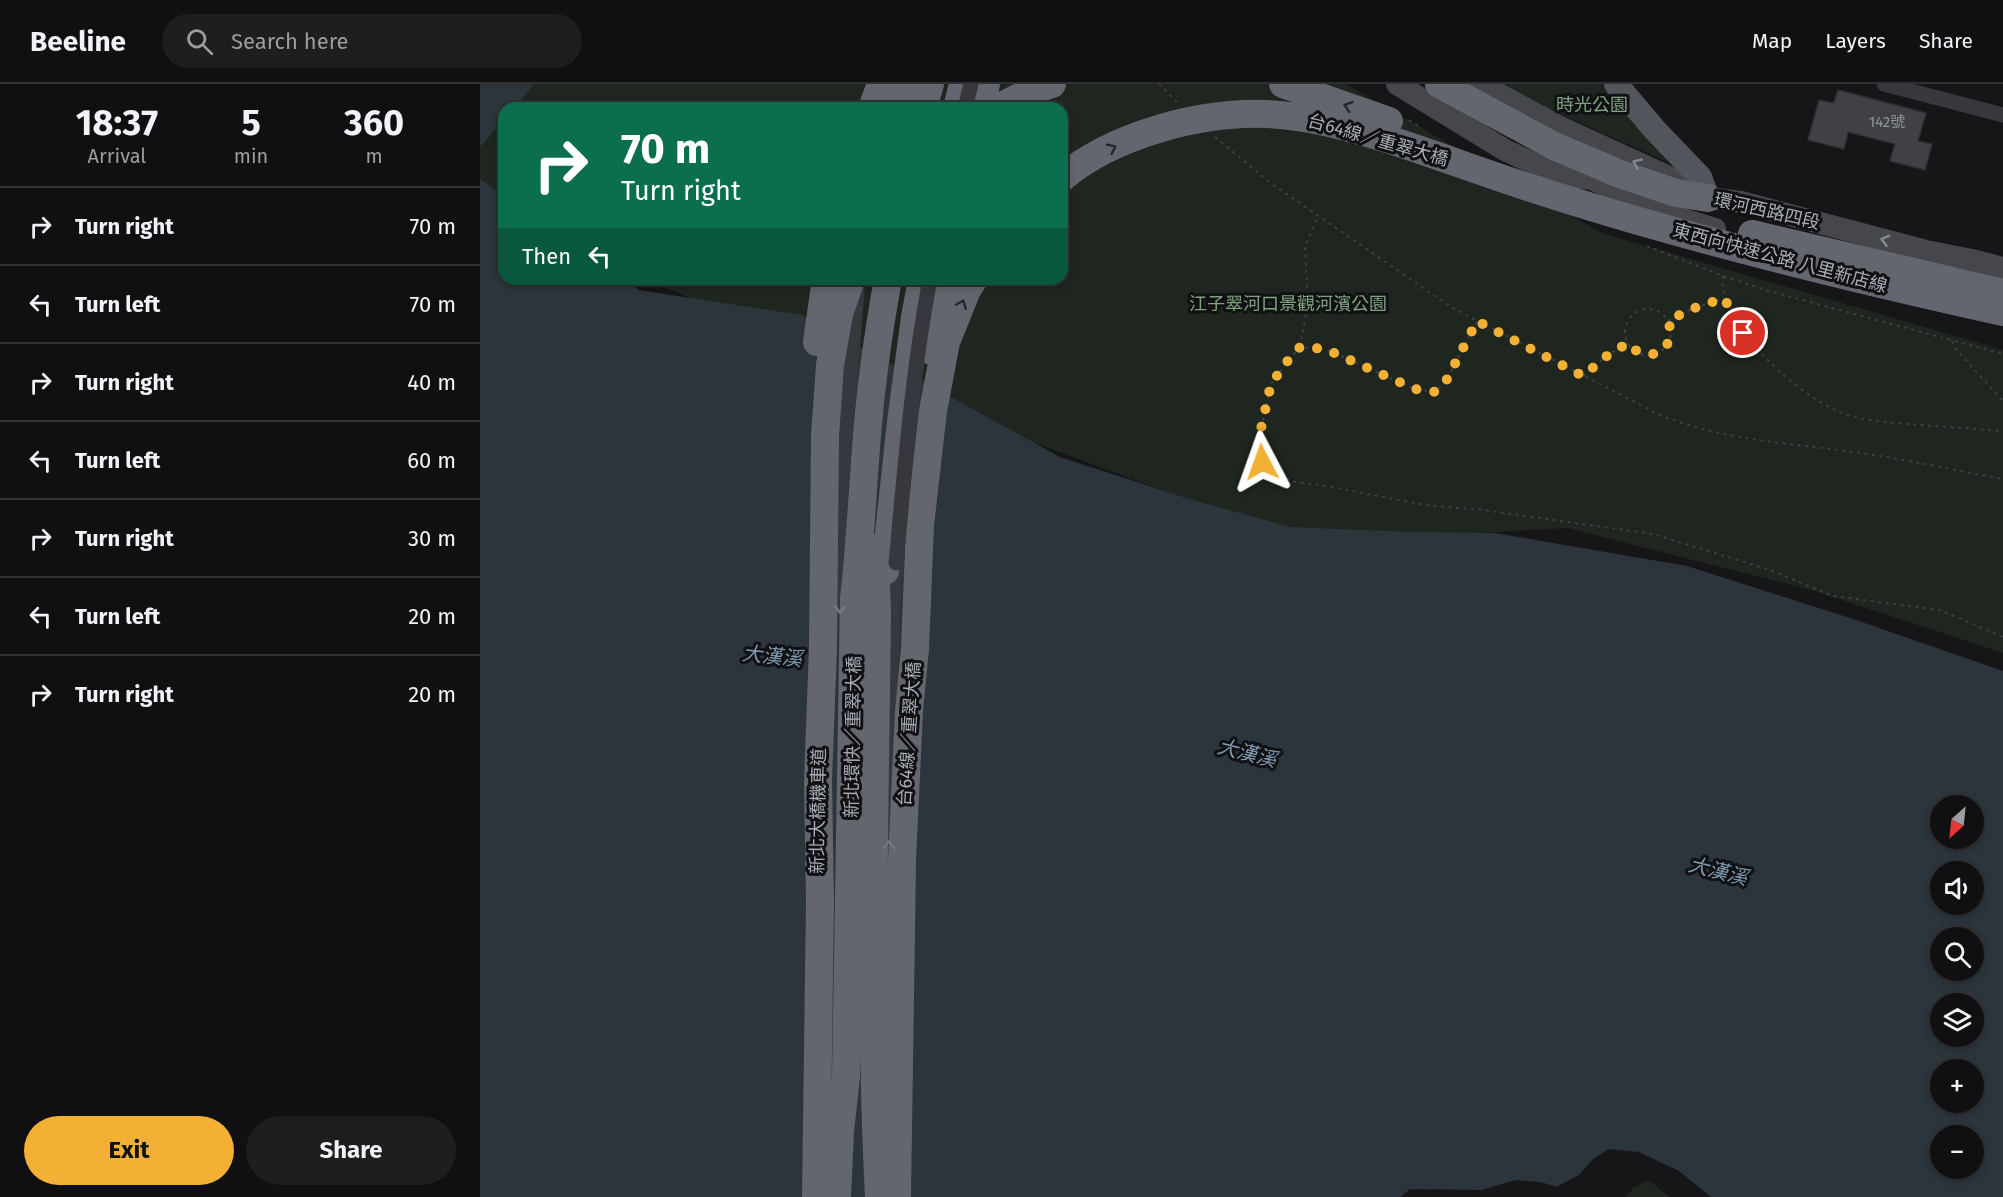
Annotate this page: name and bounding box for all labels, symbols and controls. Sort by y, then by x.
search box [162,14,582,68]
text: Beeline [30,25,126,58]
icon: search [183,25,216,58]
text: Search here [231,28,349,55]
text: Map [1752,28,1792,54]
text: Layers [1825,28,1886,54]
text: Share [1919,28,1973,54]
park label: 時光公園 [1556,94,1628,116]
text: 18:37 [76,101,158,145]
text: 5 [241,101,261,145]
text: 360 [344,101,404,145]
one-way arrow [1343,101,1354,114]
street label: 台64線／重翠大橋 [1305,109,1451,171]
house number: 142號 [1869,113,1905,131]
text: 70 m [621,124,710,174]
icon: right [522,126,600,204]
one-way arrow [1105,143,1116,155]
text: Arrival [88,144,146,168]
text: min [234,144,268,168]
text: m [366,144,383,168]
one-way arrow [1633,158,1644,170]
text: Turn right [621,175,741,207]
street label: 環河西路四段 [1712,188,1822,234]
icon: right [24,210,57,243]
text: Turn right [75,213,174,240]
text: 70 m [410,213,456,240]
street label: 東西向快速公路 八里新店線 [1671,219,1889,297]
one-way arrow [1880,235,1891,247]
icon: left [583,240,616,273]
text: Then [522,243,571,270]
icon: left [24,288,57,321]
text: Turn left [75,291,160,318]
text: 70 m [410,291,456,318]
park label: 江子翠河口景觀河濱公園 [1189,293,1387,315]
one-way arrow [955,299,967,310]
pin [1717,307,1768,358]
icon: arrive [1726,316,1759,349]
icon: right [24,366,57,399]
text: Turn right [75,369,174,396]
text: 40 m [407,369,456,396]
position arrow [1230,430,1294,494]
icon: left [24,444,57,477]
text: Turn left [75,447,160,474]
text: 60 m [407,447,456,474]
icon: right [24,522,57,555]
text: Turn right [75,525,174,552]
text: 30 m [408,525,456,552]
icon: left [24,600,57,633]
text: Turn left [75,603,160,630]
text: 20 m [408,603,456,630]
one-way arrow [833,605,846,614]
water label: 大漢溪 [741,641,806,671]
street label: 新北環快／重翠大橋 [841,656,865,818]
street label: 台64線／重翠大橋 [893,661,925,807]
icon: right [24,678,57,711]
text: Turn right [75,681,174,708]
text: 20 m [408,681,456,708]
water label: 大漢溪 [1215,734,1282,773]
street label: 新北大橋機車道 [806,748,830,874]
north arrow [1930,795,1984,849]
map controls [1930,795,1984,1179]
one-way arrow [883,840,895,849]
water label: 大漢溪 [1686,852,1753,891]
button: sound [1930,861,1984,915]
button: search [1930,927,1984,981]
button: layers [1930,993,1984,1047]
button: + [1930,1059,1984,1113]
button: Exit [24,1116,234,1185]
button: Share [246,1116,456,1185]
button: − [1930,1125,1984,1179]

